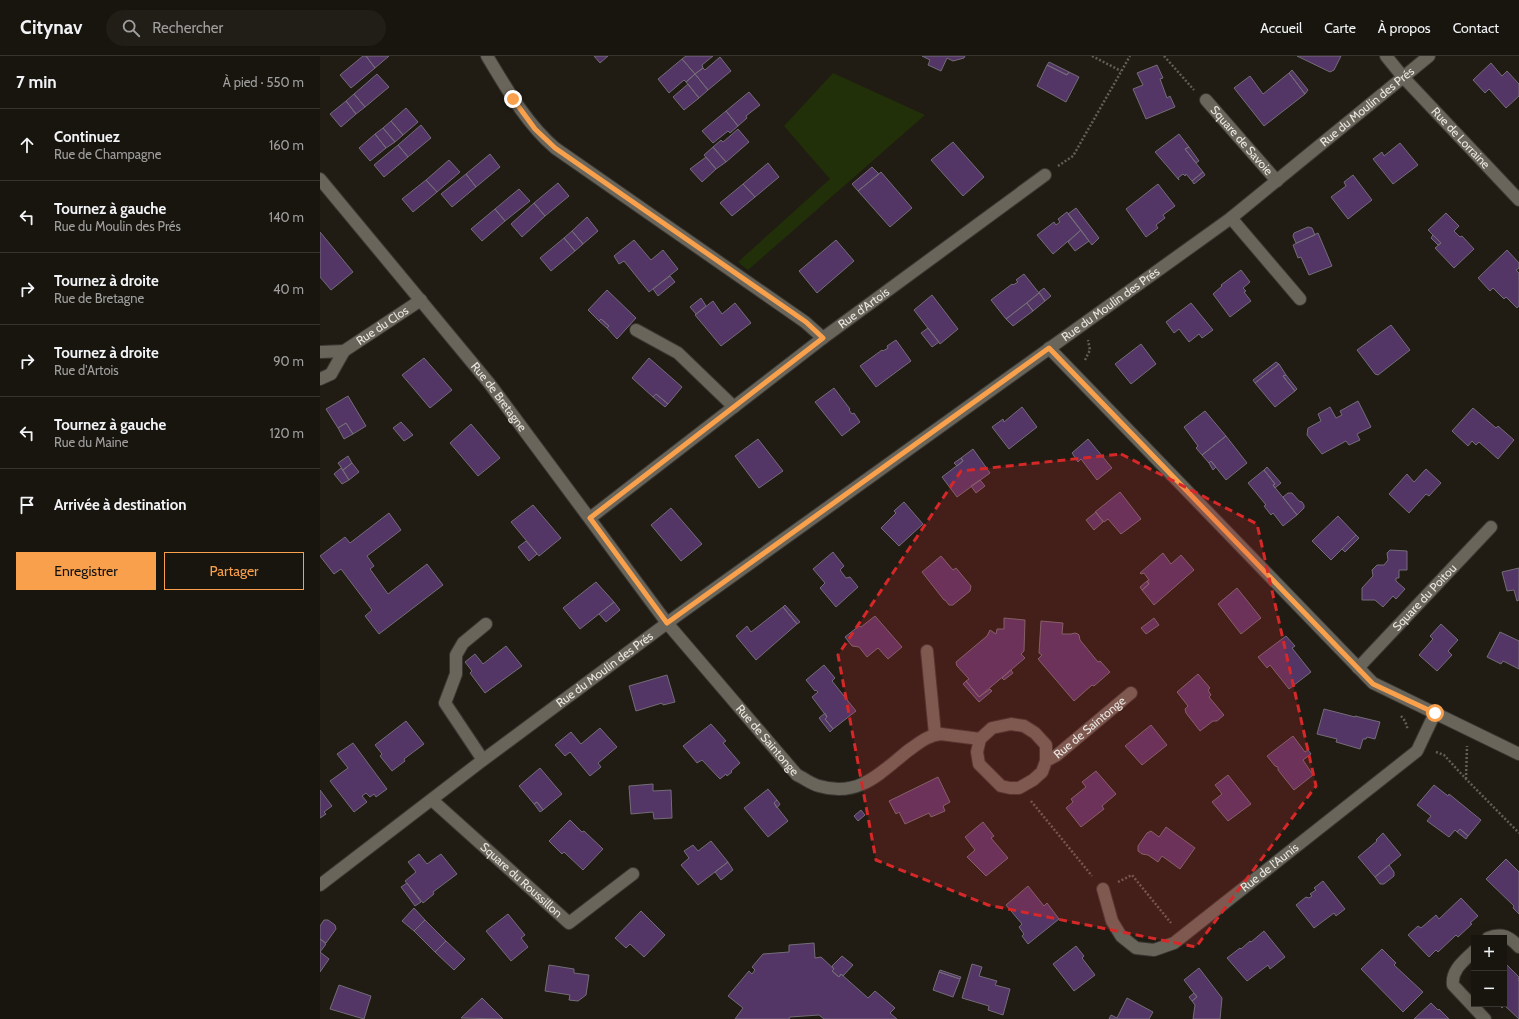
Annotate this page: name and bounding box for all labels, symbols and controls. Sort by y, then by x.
search box [106,10,386,46]
text: Citynav [20,16,82,39]
icon: search [120,17,142,39]
text: Rechercher [152,19,223,37]
text: Accueil [1260,19,1302,37]
text: Carte [1324,19,1356,37]
text: À propos [1378,19,1431,37]
text: Contact [1453,19,1499,37]
street label: Rue du Moulin des Prés [1317,63,1417,149]
text: 7 min [16,72,57,92]
text: À pied · 550 m [223,74,304,90]
route end [504,90,522,108]
street label: Square de Savoie [1208,102,1276,178]
street label: Rue de Lorraine [1428,104,1494,172]
text: Continuez [54,128,120,146]
icon: ahead [16,134,38,156]
text: 160 m [269,137,304,153]
text: Rue de Champagne [54,146,161,162]
text: Tournez à gauche [54,200,166,218]
icon: left [16,206,38,228]
text: 140 m [269,209,304,225]
text: Rue du Moulin des Prés [54,218,181,234]
street label: Rue du Moulin des Prés [1058,264,1162,344]
text: Tournez à droite [54,272,159,290]
icon: right [16,278,38,300]
text: 40 m [273,281,304,297]
street label: Rue d'Artois [835,284,892,331]
text: Rue de Bretagne [54,290,144,306]
street label: Rue du Clos [353,302,411,348]
text: Tournez à droite [54,344,159,362]
icon: right [16,350,38,372]
text: 90 m [273,353,304,369]
street label: Rue de Bretagne [468,359,530,434]
text: Rue d'Artois [54,362,119,378]
text: Tournez à gauche [54,416,166,434]
icon: left [16,422,38,444]
text: 120 m [270,425,304,441]
text: Rue du Maine [54,434,128,450]
icon: arrive [16,494,38,516]
text: Arrivée à destination [54,496,186,514]
button: Enregistrer [16,552,156,590]
button: Partager [164,552,304,590]
street label: Square du Poitou [1389,560,1459,634]
street label: Rue du Moulin des Prés [553,628,656,710]
street label: Rue de Saintonge [1050,693,1128,762]
street label: Rue de Saintonge [733,701,802,779]
route start [1426,704,1444,722]
street label: Square du Roussillon [477,839,566,921]
street label: Rue de l'Aunis [1237,840,1301,895]
map controls [1471,935,1507,1007]
button: + [1471,935,1507,971]
button: − [1471,971,1507,1007]

